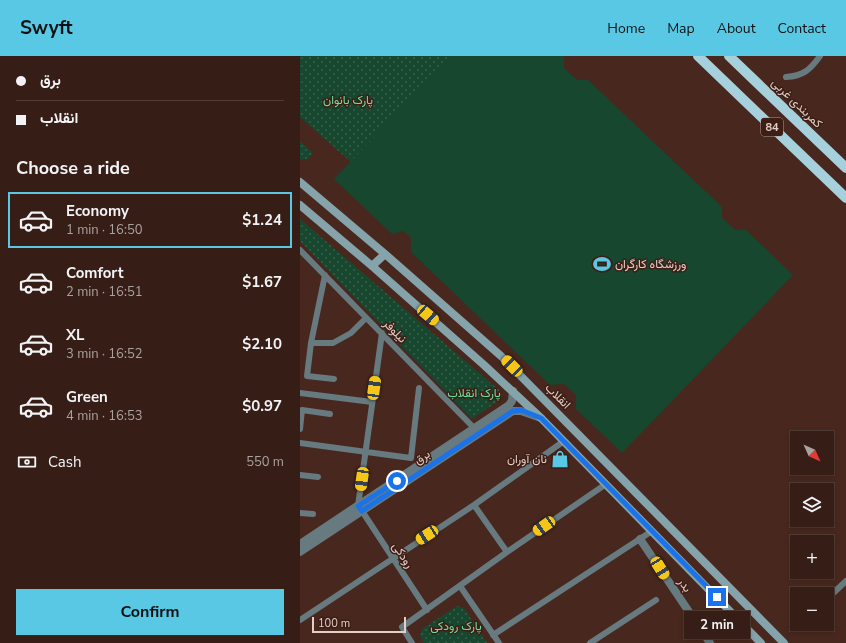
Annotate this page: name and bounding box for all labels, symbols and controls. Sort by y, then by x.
text: Swyft [20,15,73,41]
text: Home [607,19,645,38]
text: Map [667,19,695,38]
text: About [717,19,756,38]
text: Contact [778,19,826,38]
text: برق [40,70,61,90]
street label: کمربندی غربی [768,75,826,131]
park label: پارک بانوان [323,92,373,108]
text: انقلاب [40,108,78,128]
road number: 84 [761,118,783,136]
text: Choose a ride [16,156,130,180]
text: Economy [66,201,129,221]
icon: car [18,202,54,238]
text: $1.24 [242,210,282,230]
text: 1 min · 16:50 [66,221,142,239]
sports icon: ورزشگاه کارگران [592,254,612,274]
place label: ورزشگاه کارگران [615,256,686,272]
text: Comfort [66,263,123,283]
icon: car [18,264,54,300]
text: $1.67 [242,272,282,292]
text: 2 min · 16:51 [66,283,142,301]
car [415,303,441,327]
street label: نیلوفر [379,315,410,346]
text: XL [66,325,85,345]
icon: car [18,326,54,362]
text: $2.10 [242,334,282,354]
text: 3 min · 16:52 [66,345,142,363]
car [499,353,525,379]
car [366,375,382,401]
street label: انقلاب [542,380,574,412]
park label: پارک انقلاب [447,385,501,401]
text: Green [66,387,108,407]
icon: car [18,388,54,424]
text: $0.97 [242,396,282,416]
text: 4 min · 16:53 [66,407,142,425]
north arrow [790,431,834,475]
map controls [790,431,834,631]
street label: برق [411,446,433,468]
shop icon: نان آوران [550,449,570,469]
icon: cash [16,451,38,473]
place label: نان آوران [507,451,547,467]
text: Cash [48,452,82,472]
text: 550 m [246,453,284,471]
car [354,466,370,492]
route start [388,472,406,490]
button: layers [790,483,834,527]
car [531,514,557,538]
car [414,523,440,547]
button: + [790,535,834,579]
street label: رودکی [389,539,417,571]
car [649,555,671,581]
street label: بدر [674,574,696,595]
button: − [790,587,834,631]
route end [708,588,726,606]
button: Confirm [16,589,284,635]
callout: 2 min [684,611,750,639]
scale bar [312,615,406,634]
text: 100 m [318,616,350,631]
text: 2 min [700,616,734,634]
park label: پارک رودکی [430,618,482,634]

